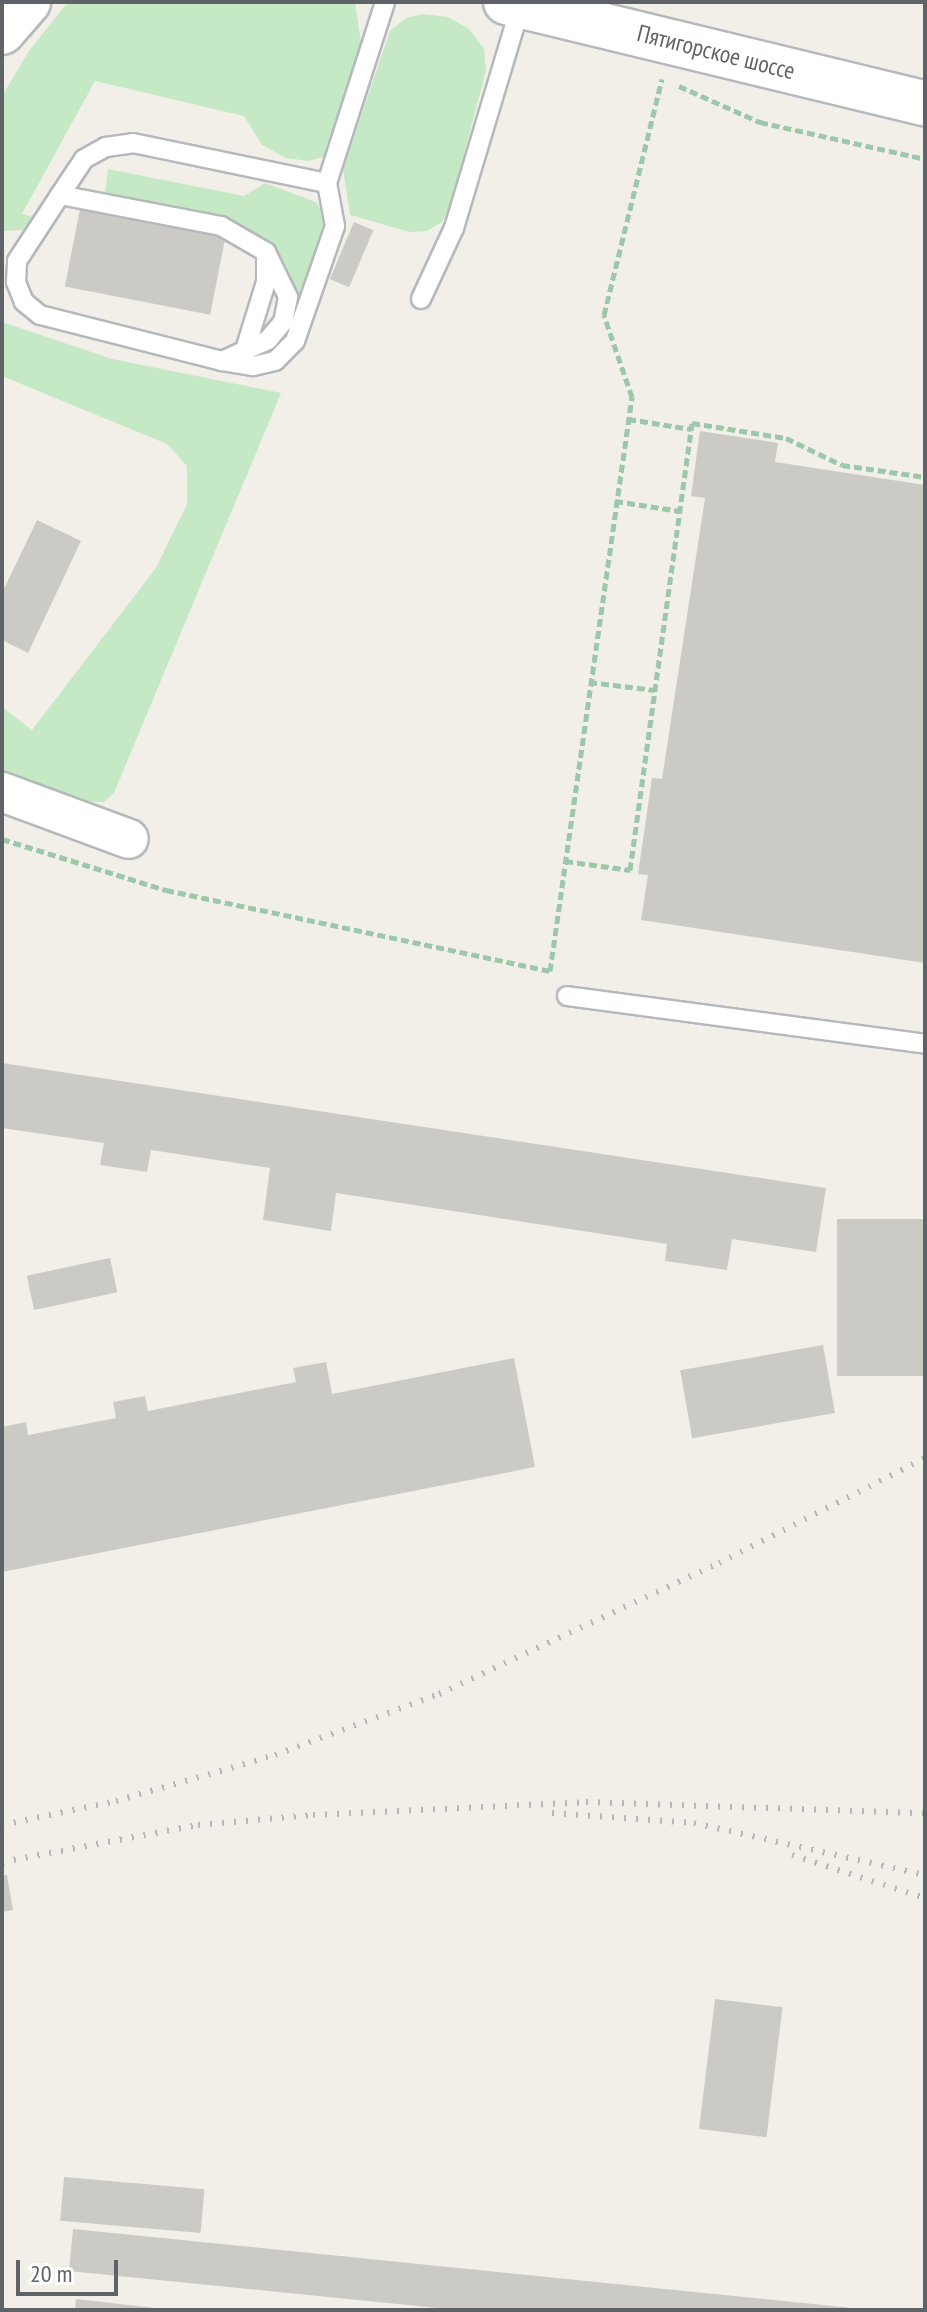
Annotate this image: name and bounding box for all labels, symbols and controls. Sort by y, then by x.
street label: Пятигорское шоссе [634,18,798,86]
scale bar [20,2244,122,2294]
text: 20 m [30,2258,72,2289]

